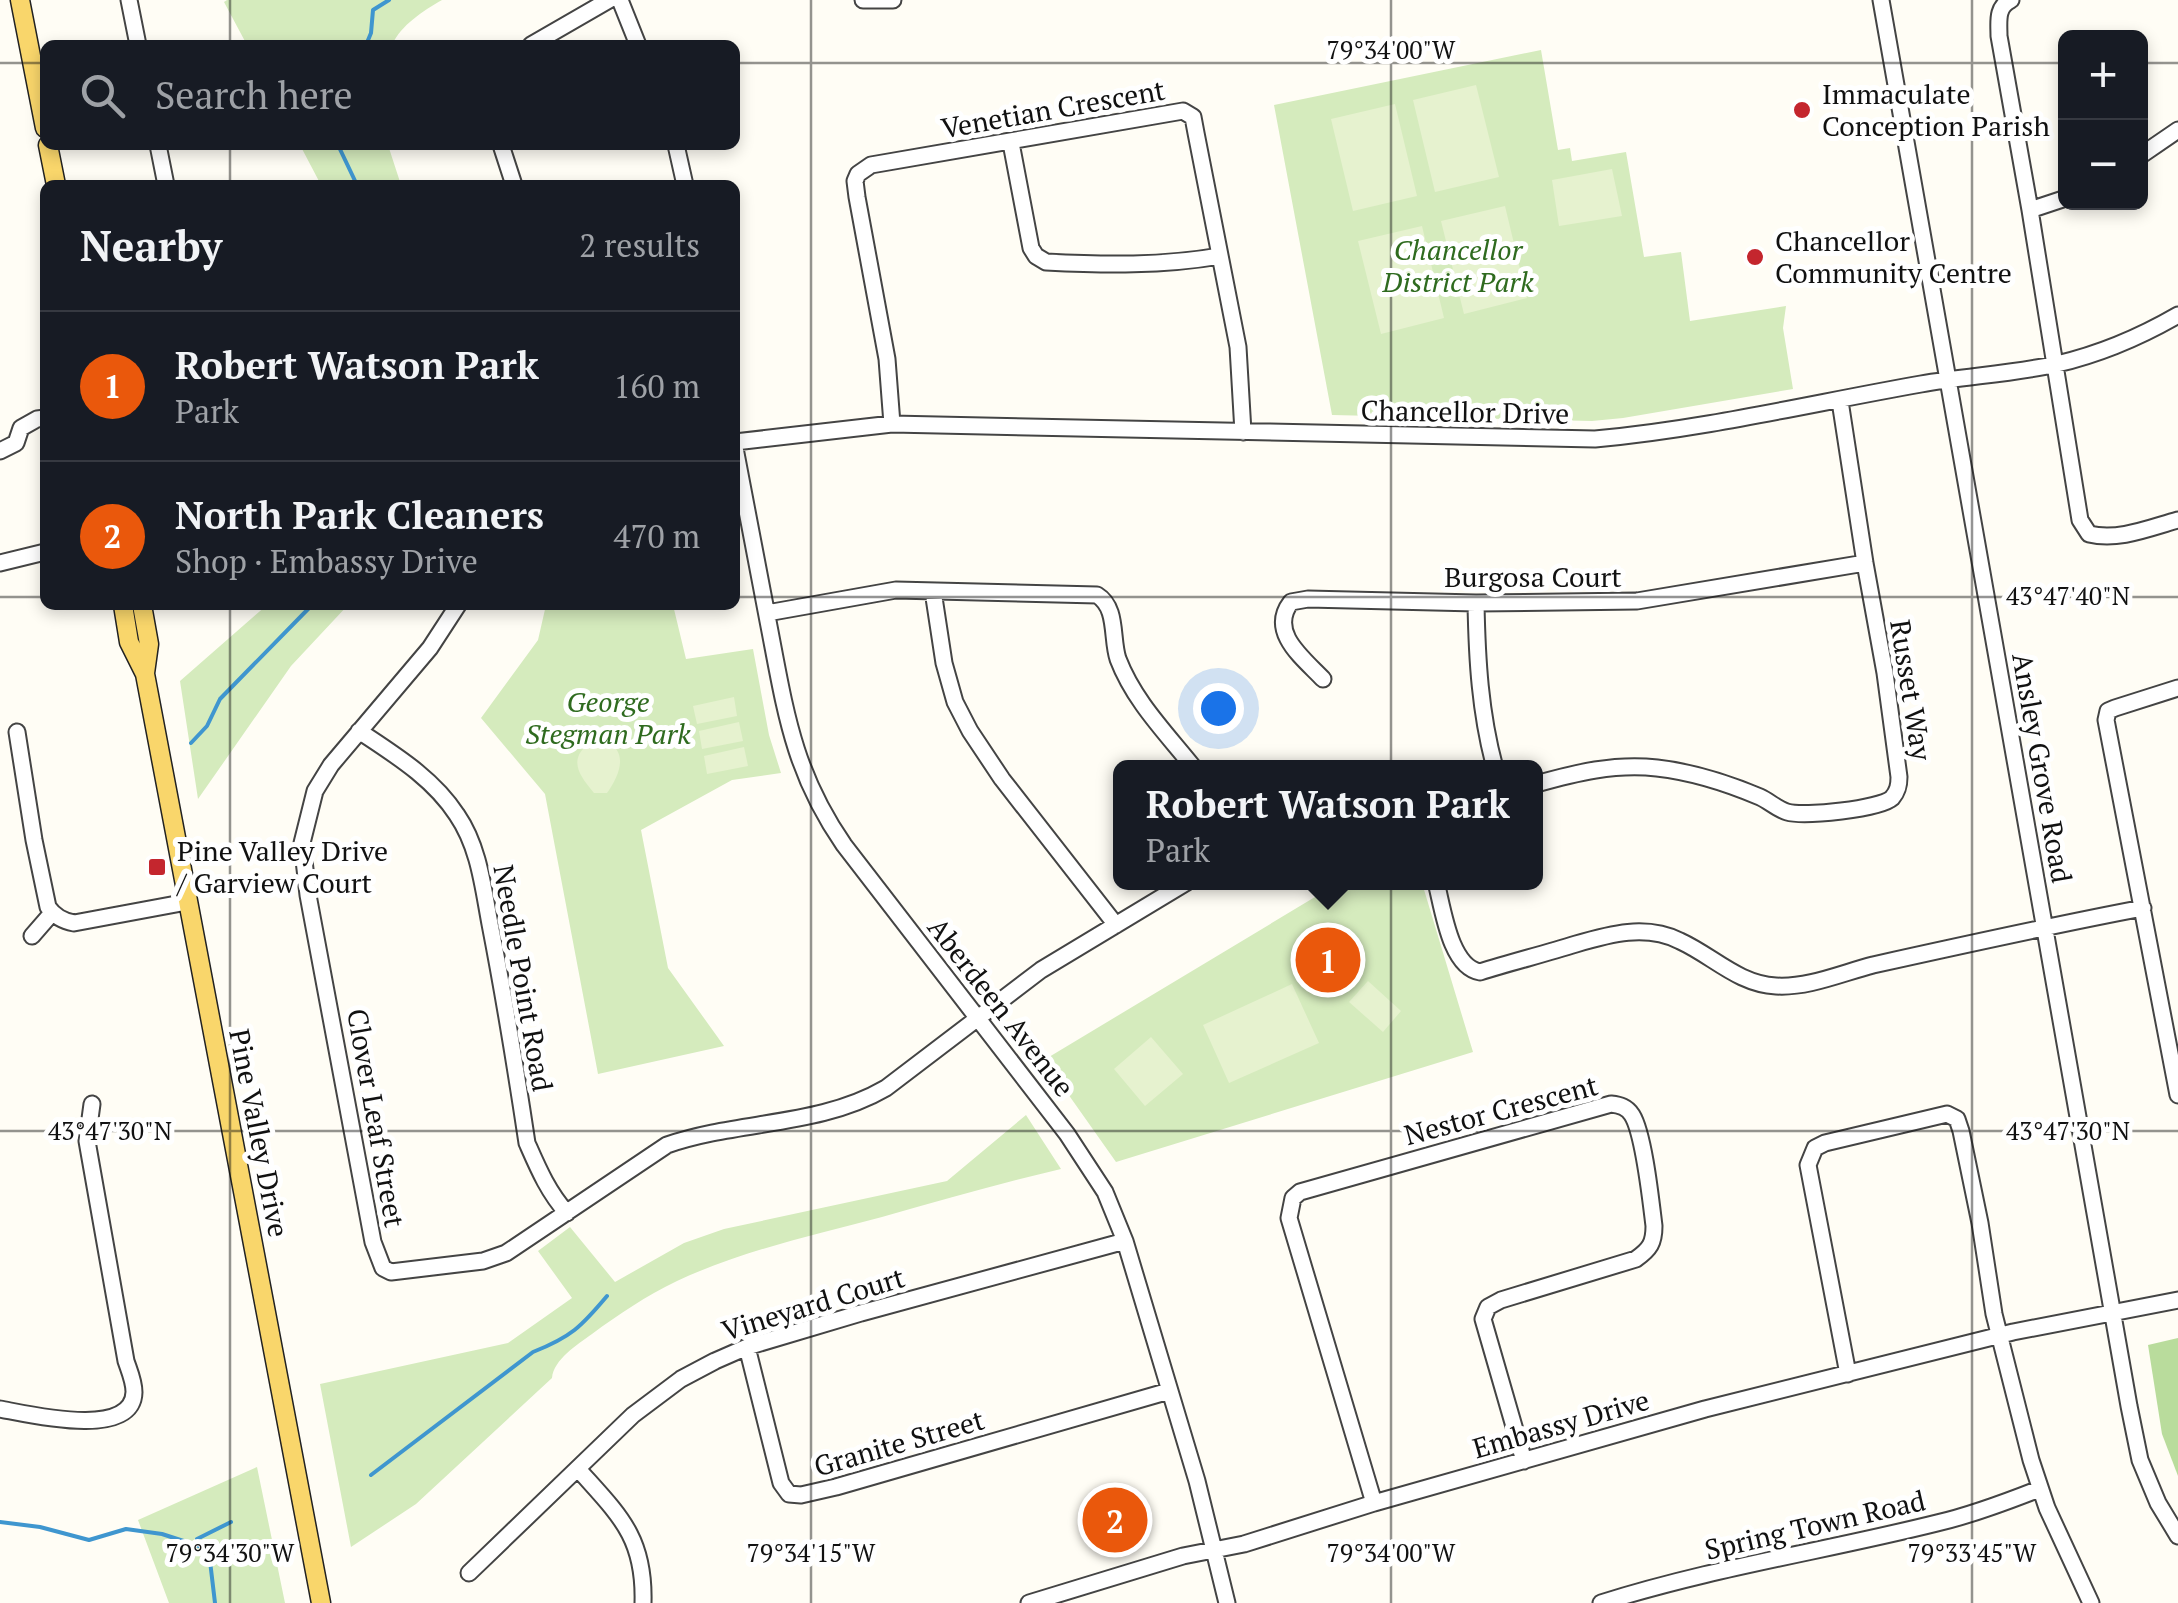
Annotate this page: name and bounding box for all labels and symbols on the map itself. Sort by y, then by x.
text: 79°34'00"W [1327,33,1456,66]
street label: Venetian Crescent [938,71,1168,146]
place label: Immaculate Conception Parish [1822,75,2050,144]
marker: Immaculate Conception Parish [1791,99,1813,121]
place label: Chancellor Community Centre [1775,222,2012,291]
park label: Chancellor District Park [1381,231,1534,300]
marker: Chancellor Community Centre [1744,246,1766,268]
street label: Chancellor Drive [1360,391,1570,432]
street label: Burgosa Court [1444,558,1622,595]
text: 43°47'40"N [2006,579,2130,612]
street label: Russet Way [1882,617,1941,764]
street label: Ansley Grove Road [2004,650,2081,886]
park label: George Stegman Park [525,683,691,752]
your location [1193,683,1244,734]
place label: Pine Valley Drive / Garview Court [175,832,388,901]
marker: Pine Valley Drive / Garview Court [146,856,168,878]
street label: Needle Point Road [485,862,562,1094]
street label: Aberdeen Avenue [920,910,1083,1104]
pin: 1 [1296,922,1360,998]
street label: Clover Leaf Street [339,1006,414,1231]
street label: Pine Valley Drive [221,1026,298,1240]
street label: Nestor Crescent [1400,1066,1602,1153]
text: 43°47'30"N [48,1114,172,1147]
text: 43°47'30"N [2006,1114,2130,1147]
street label: Vineyard Court [717,1258,909,1349]
street label: Embassy Drive [1468,1381,1653,1466]
street label: Granite Street [810,1400,989,1484]
street label: Spring Town Road [1701,1481,1929,1568]
pin: 2 [1082,1482,1148,1558]
text: 79°34'30"W [166,1536,295,1569]
text: 79°34'15"W [747,1536,876,1569]
text: 79°34'00"W [1327,1536,1456,1569]
text: 79°33'45"W [1908,1536,2037,1569]

